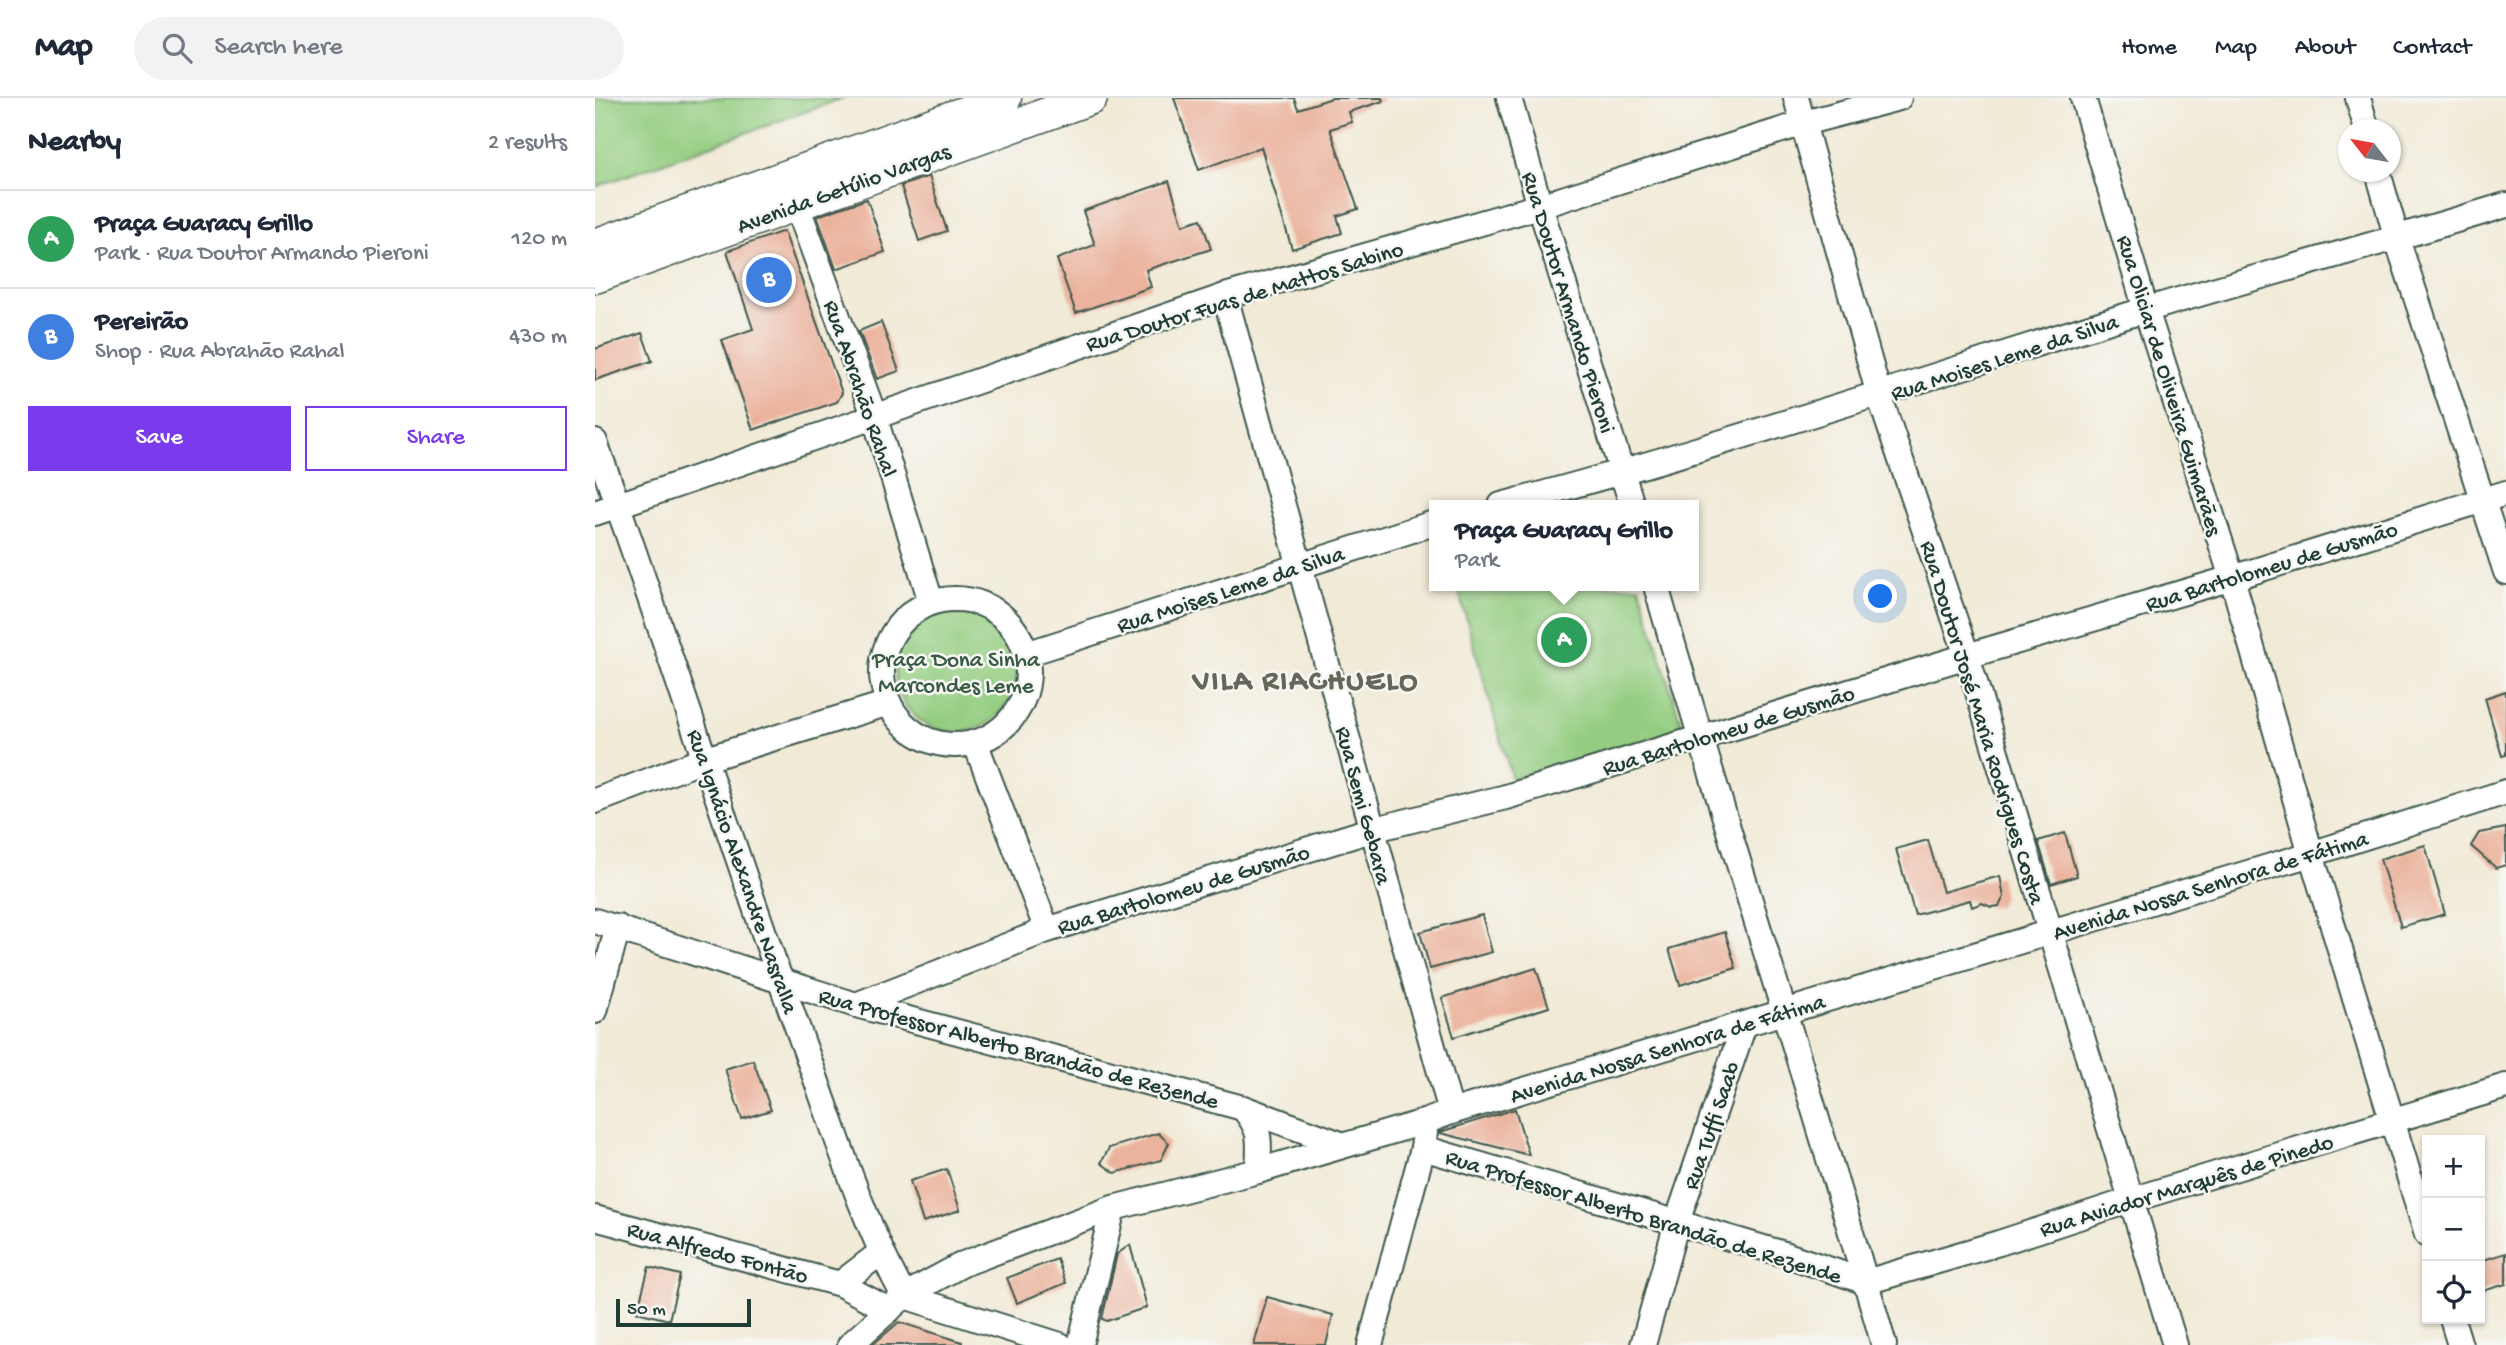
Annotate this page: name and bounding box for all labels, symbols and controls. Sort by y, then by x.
search box [134,17,624,80]
text: Map [35,29,92,67]
icon: search [158,29,196,67]
text: Search here [214,33,343,64]
text: Home [2121,34,2177,63]
text: Map [2215,34,2257,63]
text: About [2295,34,2355,63]
text: Contact [2393,34,2471,63]
north arrow [2338,119,2401,182]
text: Nearby [28,126,121,161]
text: 2 results [488,130,567,157]
street label: Avenida Getúlio Vargas [734,139,955,241]
street label: Rua Doutor Armando Pieroni [1514,169,1619,437]
text: Praça Guaracy Grillo [95,210,313,241]
text: A [44,226,58,253]
text: 120 m [512,226,567,253]
street label: Rua Oliciar de Oliveira Guimarães [2109,233,2226,540]
street label: Rua Doutor Fuas de Mattos Sabino [1083,237,1407,360]
text: Park · Rua Doutor Armando Pieroni [95,241,429,268]
pin: B [746,254,792,306]
street label: Rua Abrahão Rahal [816,297,902,481]
text: Pereirão [95,308,188,339]
street label: Rua Moises Leme da Silva [1888,309,2123,409]
text: B [45,324,57,351]
text: 430 m [509,324,567,351]
text: Shop · Rua Abrahão Rahal [95,339,345,366]
button: Save [28,406,291,471]
button: Share [305,406,567,471]
popup [1429,500,1699,591]
text: Praça Guaracy Grillo [1455,517,1673,548]
street label: Rua Bartolomeu de Gusmão [2143,517,2401,620]
street label: Rua Doutor José Maria Rodrigues Costa [1912,538,2049,909]
street label: Rua Moises Leme da Silva [1114,541,1349,641]
text: Park [1455,548,1499,575]
your location [1863,579,1897,613]
pin: A [1541,614,1587,666]
park label: Praça Dona Sinha Marcondes Leme [871,648,1041,701]
district label: VILA RIACHUELO [1191,666,1419,701]
street label: Rua Bartolomeu de Gusmão [1600,681,1858,784]
street label: Rua Semi Gebara [1328,724,1396,889]
street label: Rua Ignácio Alexandre Nasralla [679,726,803,1019]
street label: Avenida Nossa Senhora de Fátima [2050,826,2373,948]
street label: Rua Bartolomeu de Gusmão [1055,840,1313,943]
street label: Rua Professor Alberto Brandão de Rezende [815,984,1222,1117]
street label: Avenida Nossa Senhora de Fátima [1507,989,1830,1111]
street label: Rua Tuffi Saab [1679,1059,1748,1194]
street label: Rua Aviador Marquês de Pinedo [2037,1130,2337,1245]
map controls [2422,1135,2485,1324]
button: + [2422,1135,2485,1198]
street label: Rua Professor Alberto Brandão de Rezende [1442,1145,1845,1292]
button: − [2422,1198,2485,1261]
street label: Rua Alfredo Fontão [624,1217,811,1292]
button: locate [2422,1261,2485,1324]
scale bar [616,1296,751,1328]
text: 50 m [627,1299,666,1322]

